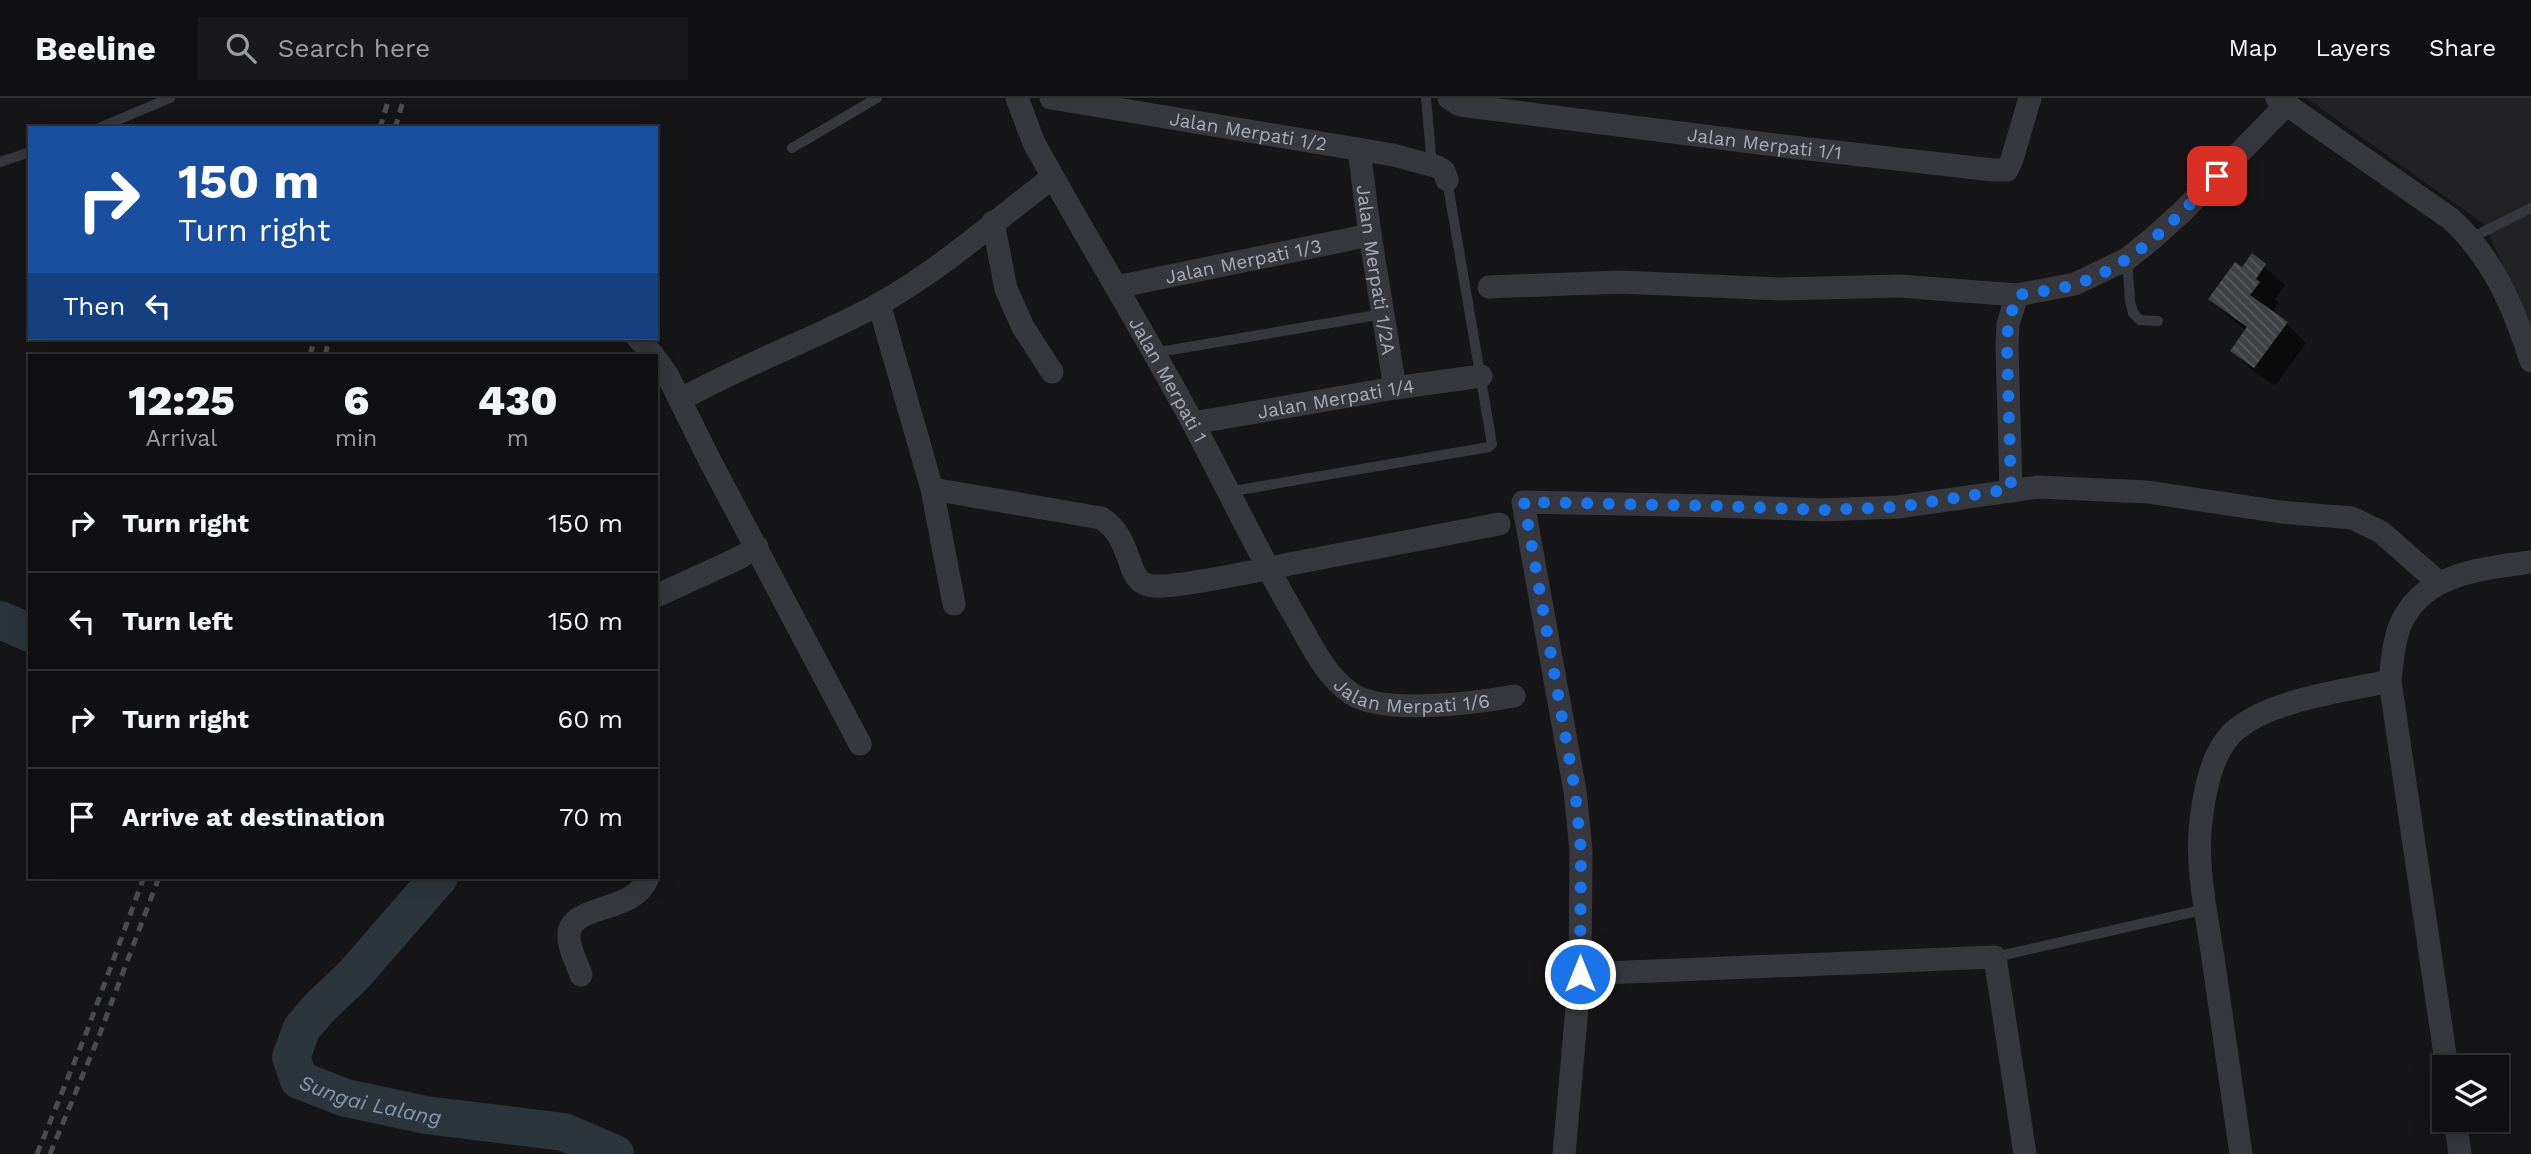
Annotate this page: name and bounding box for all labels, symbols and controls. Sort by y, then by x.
search box [198,17,688,80]
text: Beeline [35,29,156,68]
icon: search [222,29,260,67]
text: Search here [278,33,430,63]
text: Map [2229,34,2277,62]
text: Layers [2315,34,2391,62]
text: Share [2429,34,2496,62]
street label: Jalan Merpati 1/2 [1168,106,1329,155]
street label: Jalan Merpati 1/1 [1686,122,1843,164]
pin [2187,146,2247,206]
text: 150 m [178,152,319,210]
icon: right [63,154,154,245]
icon: arrive [2198,157,2236,195]
street label: Jalan Merpati 1/2A [1352,183,1401,357]
text: Turn right [178,211,330,249]
street label: Jalan Merpati 1/3 [1163,234,1324,288]
icon: left [139,287,177,325]
text: Then [63,291,125,321]
street label: Jalan Merpati 1 [1124,313,1212,446]
street label: Jalan Merpati 1/4 [1256,374,1416,423]
text: 12:25 [128,376,235,425]
text: 6 [343,376,369,425]
text: 430 [478,376,558,425]
text: Arrival [146,425,217,452]
text: min [335,425,377,452]
text: m [507,425,529,452]
icon: right [63,504,101,542]
text: Turn right [122,508,249,538]
text: 150 m [548,508,623,538]
icon: left [63,602,101,640]
text: Turn left [122,606,233,636]
text: 150 m [548,606,623,636]
street label: Jalan Merpati 1/6 [1329,673,1491,717]
icon: right [63,700,101,738]
text: Turn right [122,704,249,734]
text: 60 m [557,704,623,734]
icon: arrive [63,798,101,836]
text: Arrive at destination [122,802,385,832]
text: 70 m [559,802,623,832]
position arrow [1543,937,1617,1011]
map controls [2432,1055,2509,1132]
button: layers [2432,1055,2509,1132]
water label: Sungai Lalang [296,1069,443,1129]

